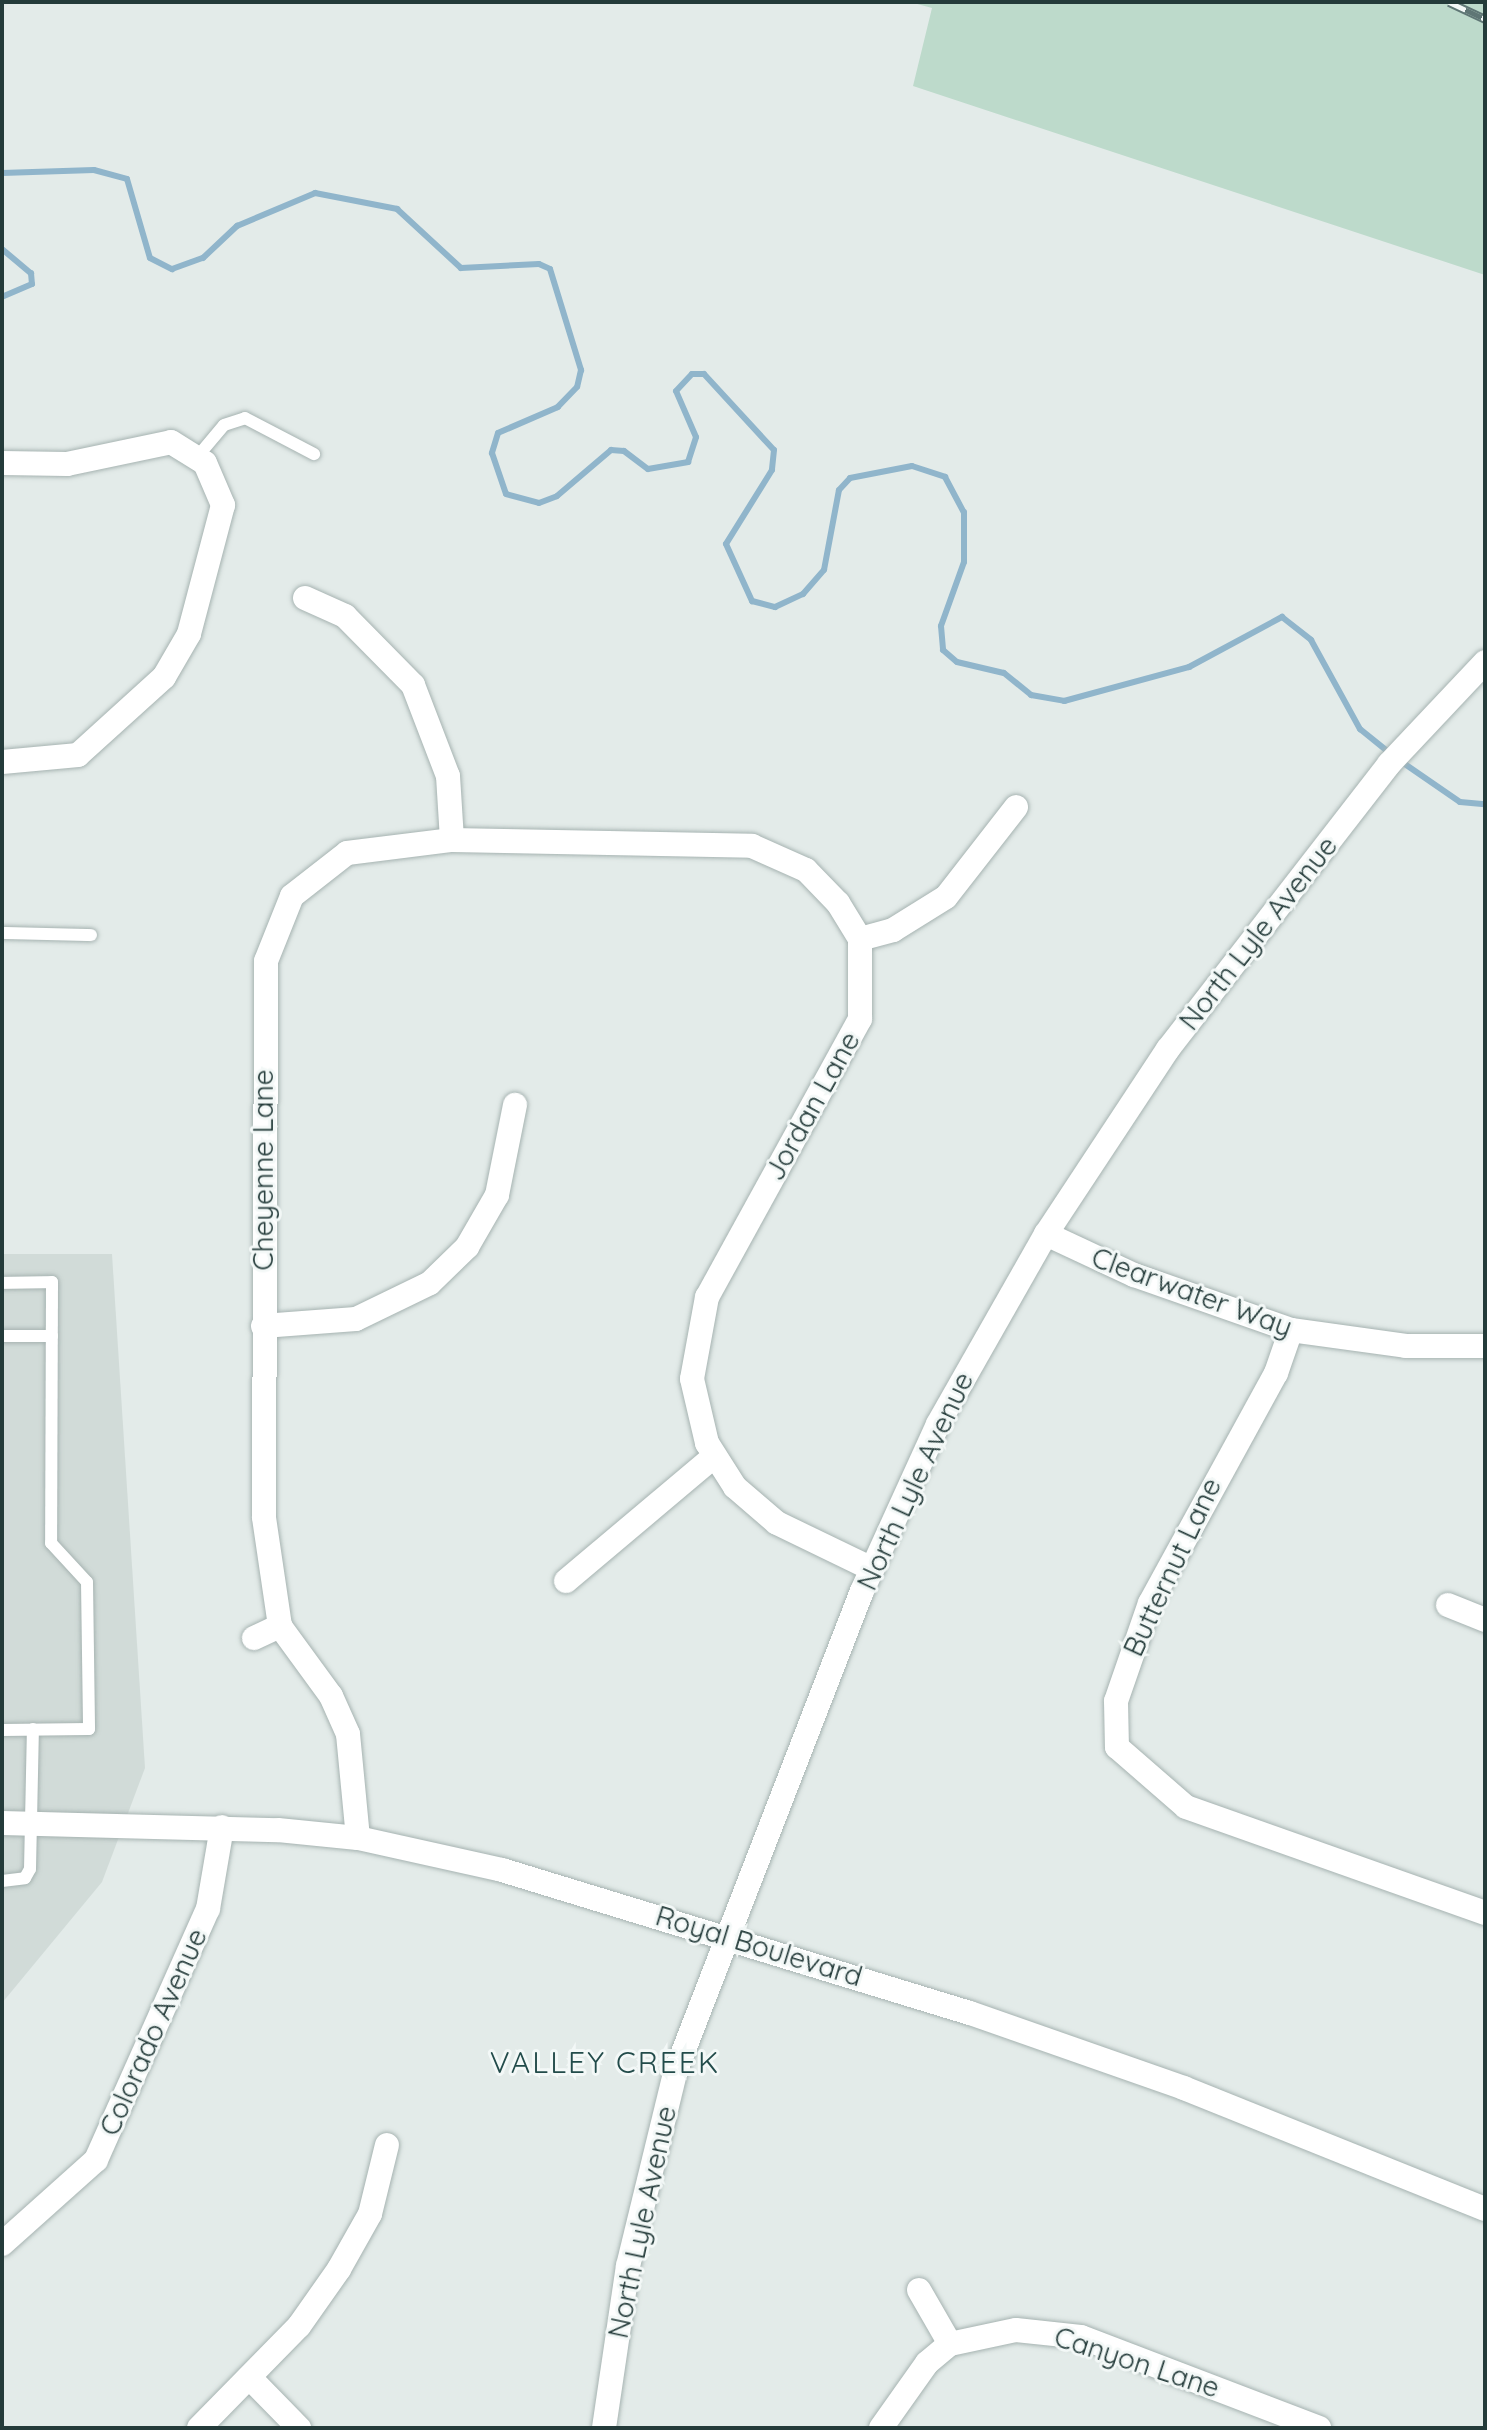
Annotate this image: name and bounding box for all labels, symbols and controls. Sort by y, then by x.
street label: North Lyle Avenue [1172,829,1344,1037]
street label: Jordan Lane [757,1026,867,1186]
street label: Cheyenne Lane [246,1069,280,1271]
street label: Clearwater Way [1087,1240,1297,1344]
street label: North Lyle Avenue [850,1367,980,1595]
street label: Butternut Lane [1116,1473,1228,1661]
street label: Royal Boulevard [652,1899,866,1993]
street label: Colorado Avenue [92,1923,214,2141]
district label: VALLEY CREEK [490,2044,720,2080]
street label: North Lyle Avenue [601,2103,683,2341]
street label: Canyon Lane [1050,2319,1224,2405]

